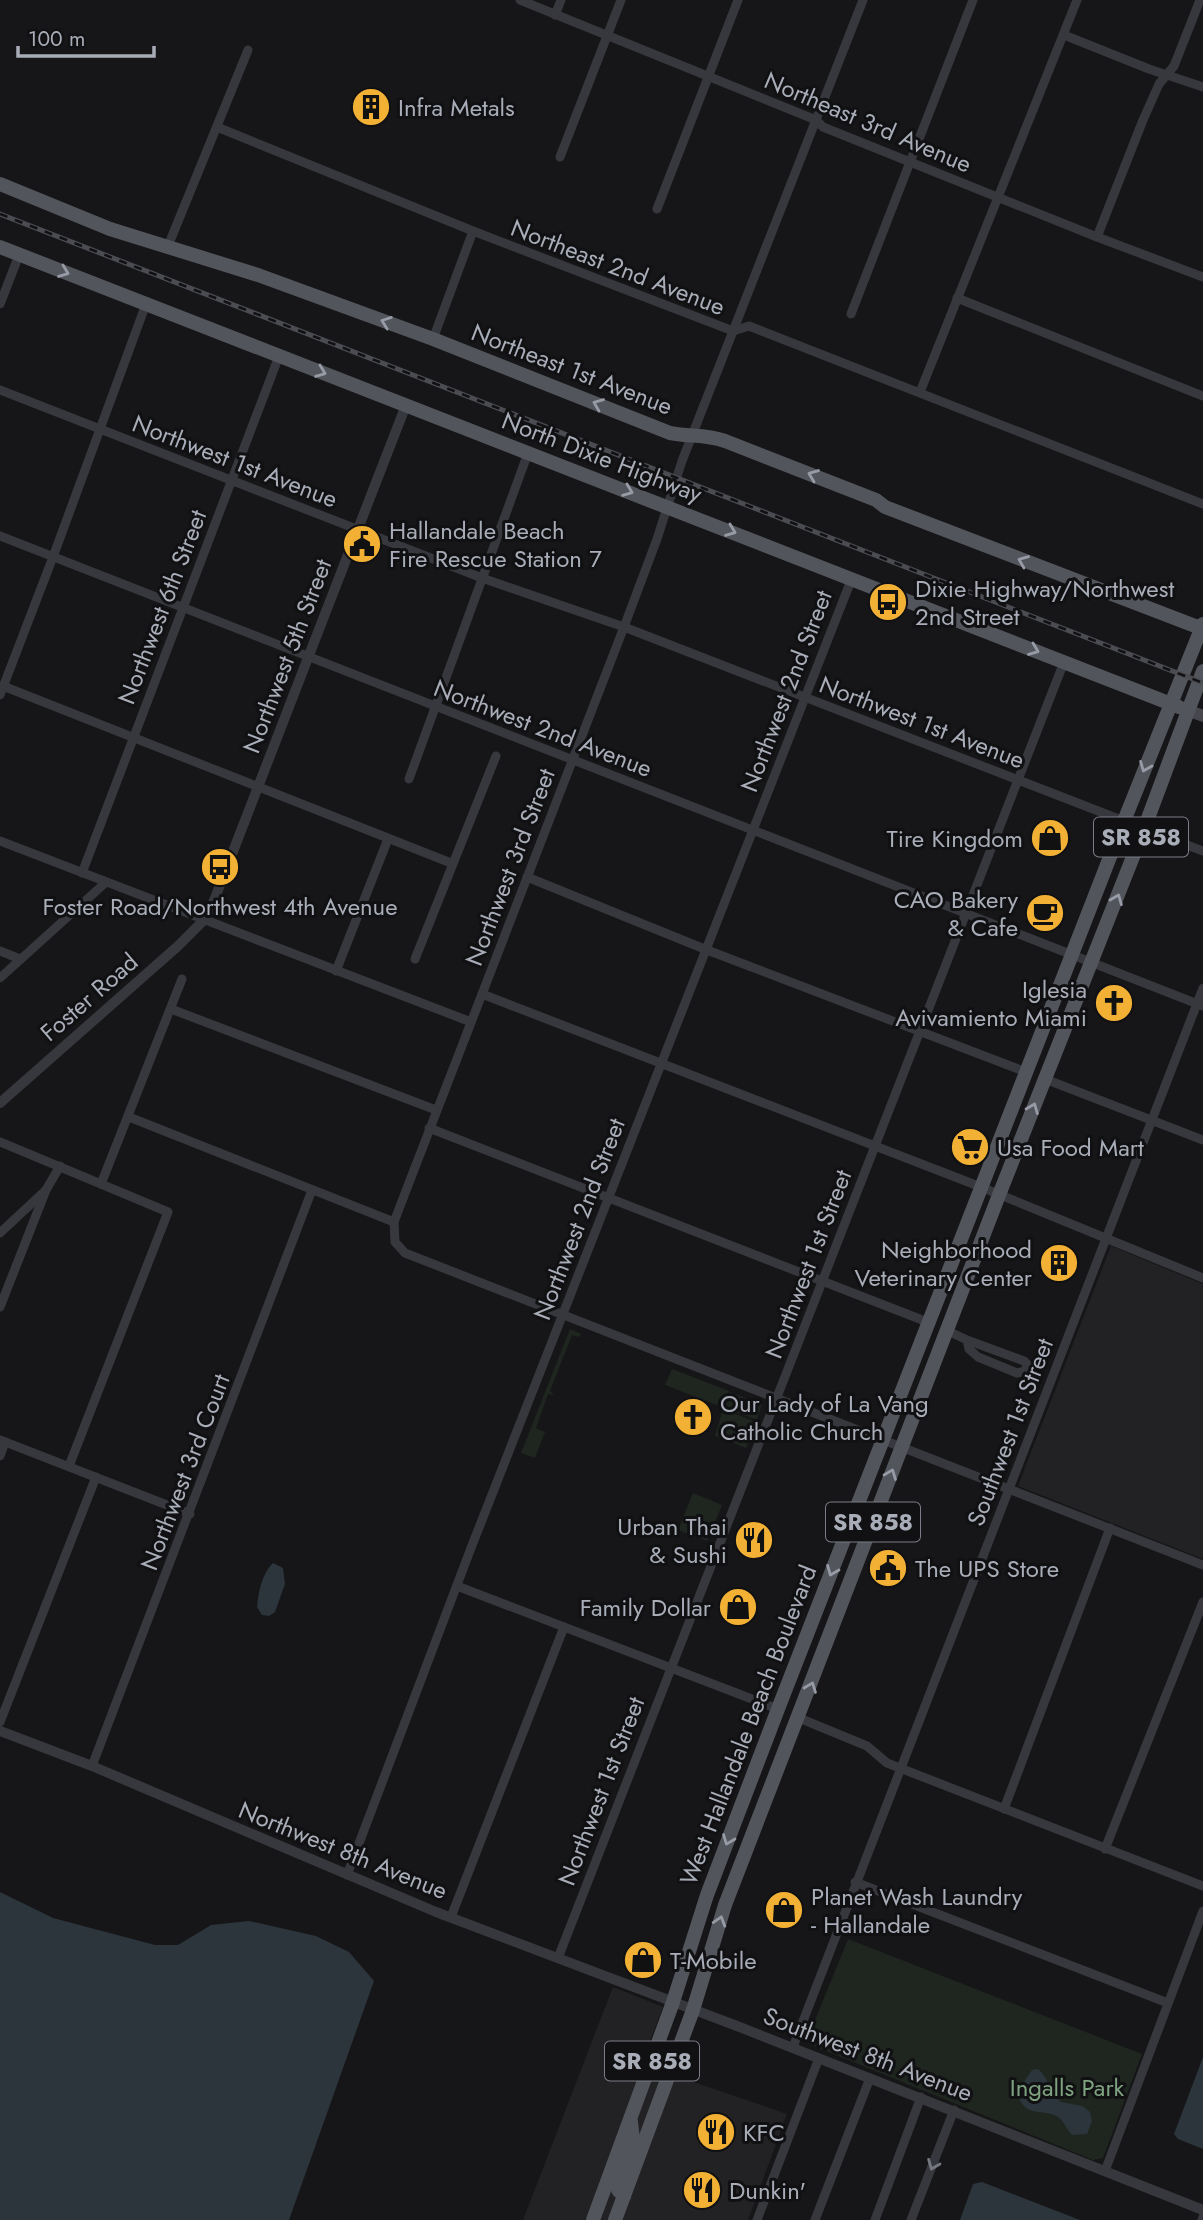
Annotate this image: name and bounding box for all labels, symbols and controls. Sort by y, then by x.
scale bar [18,14,154,58]
text: 100 m [28,24,85,54]
street label: Northeast 3rd Avenue [759,63,977,181]
building icon: Infra Metals [350,86,392,128]
place label: Infra Metals [398,90,515,125]
street label: Northeast 2nd Avenue [506,210,730,324]
one-way arrow [57,263,69,277]
street label: Northeast 1st Avenue [466,314,678,424]
one-way arrow [381,316,393,330]
one-way arrow [315,364,327,378]
one-way arrow [593,399,605,413]
street label: North Dixie Highway [497,403,708,511]
street label: Northwest 1st Avenue [127,406,343,516]
one-way arrow [807,470,819,484]
one-way arrow [621,483,633,497]
street label: Northwest 6th Street [109,504,215,709]
place label: Hallandale Beach Fire Rescue Station 7 [389,513,602,576]
public building icon: Hallandale Beach Fire Rescue Station 7 [341,523,383,565]
one-way arrow [724,523,736,537]
street label: Northwest 5th Street [234,554,340,758]
one-way arrow [1018,555,1030,569]
place label: Dixie Highway/Northwest 2nd Street [915,571,1174,634]
bus stop icon: Dixie Highway/Northwest 2nd Street [867,581,909,623]
street label: Northwest 2nd Street [731,585,841,797]
one-way arrow [1027,641,1039,655]
street label: Northwest 1st Avenue [814,667,1030,777]
street label: Northwest 2nd Avenue [429,670,657,786]
one-way arrow [1140,760,1154,772]
street label: Northwest 3rd Street [456,763,564,971]
shop icon: Tire Kingdom [1029,817,1071,859]
road number: SR 858 [1094,818,1188,856]
place label: Tire Kingdom [887,821,1023,856]
bus stop icon: Foster Road/Northwest 4th Avenue [199,846,241,888]
place label: CAO Bakery & Cafe [894,882,1018,945]
place label: Foster Road/Northwest 4th Avenue [42,889,398,924]
cafe icon: CAO Bakery & Cafe [1024,892,1066,934]
one-way arrow [1108,894,1122,906]
street label: Foster Road [32,945,146,1049]
place label: Iglesia Avivamiento Miami [895,972,1087,1035]
church icon: Iglesia Avivamiento Miami [1093,982,1135,1024]
one-way arrow [1025,1103,1039,1115]
street label: Northwest 2nd Street [524,1113,634,1325]
supermarket icon: Usa Food Mart [949,1126,991,1168]
place label: Usa Food Mart [997,1130,1144,1165]
street label: Northwest 1st Street [756,1164,860,1364]
place label: Neighborhood Veterinary Center [855,1232,1033,1295]
building icon: Neighborhood Veterinary Center [1038,1242,1080,1284]
street label: Southwest 1st Street [958,1333,1062,1531]
street label: Northwest 3rd Court [131,1369,239,1575]
place label: Our Lady of La Vang Catholic Church [720,1386,929,1449]
church icon: Our Lady of La Vang Catholic Church [672,1396,714,1438]
one-way arrow [882,1468,896,1480]
road number: SR 858 [826,1502,920,1541]
place label: Urban Thai & Sushi [617,1509,727,1572]
restaurant icon: Urban Thai & Sushi [733,1519,775,1561]
public building icon: The UPS Store [867,1547,909,1589]
place label: The UPS Store [915,1551,1059,1586]
street label: West Hallandale Beach Boulevard [671,1560,825,1890]
one-way arrow [827,1565,841,1577]
shop icon: Family Dollar [717,1586,759,1628]
place label: Family Dollar [580,1590,712,1625]
one-way arrow [802,1681,816,1693]
street label: Northwest 1st Street [549,1691,653,1891]
street label: Northwest 8th Avenue [233,1792,453,1908]
one-way arrow [722,1834,736,1846]
place label: Planet Wash Laundry - Hallandale [811,1879,1023,1942]
shop icon: Planet Wash Laundry - Hallandale [763,1889,805,1931]
one-way arrow [712,1915,727,1927]
shop icon: T-Mobile [622,1939,664,1981]
place label: T-Mobile [670,1943,757,1978]
street label: Southwest 8th Avenue [758,1998,978,2110]
road number: SR 858 [605,2042,699,2080]
park label: Ingalls Park [1010,2070,1125,2105]
restaurant icon: KFC [695,2111,737,2153]
place label: KFC [743,2115,785,2150]
one-way arrow [927,2159,941,2171]
restaurant icon: Dunkin' [681,2169,723,2211]
place label: Dunkin' [729,2173,806,2208]

